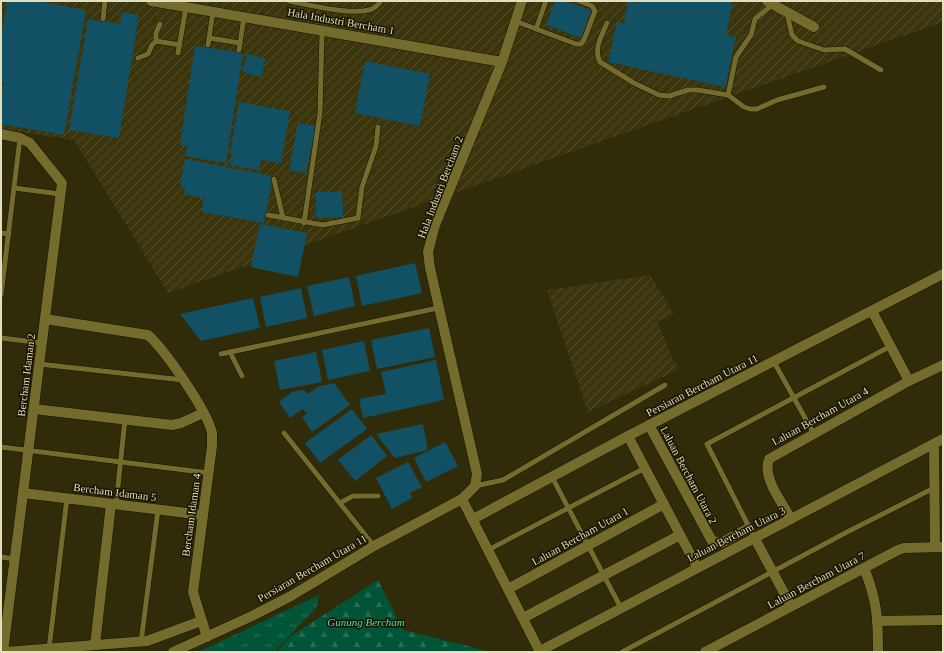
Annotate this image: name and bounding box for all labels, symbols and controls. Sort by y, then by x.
street label: Hala Industri Bercham 1 [287,6,395,36]
street label: Hala Industri Bercham 2 [415,134,465,240]
street label: Bercham Idaman 2 [15,333,37,417]
street label: Persiaran Bercham Utara 11 [644,352,760,418]
street label: Laluan Bercham Utara 4 [770,384,871,448]
street label: Laluan Bercham Utara 2 [658,424,720,526]
street label: Bercham Idaman 4 [179,472,203,557]
street label: Bercham Idaman 5 [73,481,158,503]
street label: Laluan Bercham Utara 1 [530,504,630,568]
street label: Laluan Bercham Utara 3 [685,504,787,564]
street label: Persiaran Bercham Utara 11 [255,532,369,604]
street label: Laluan Bercham Utara 7 [765,549,867,611]
park label: Gunung Bercham [327,616,405,628]

